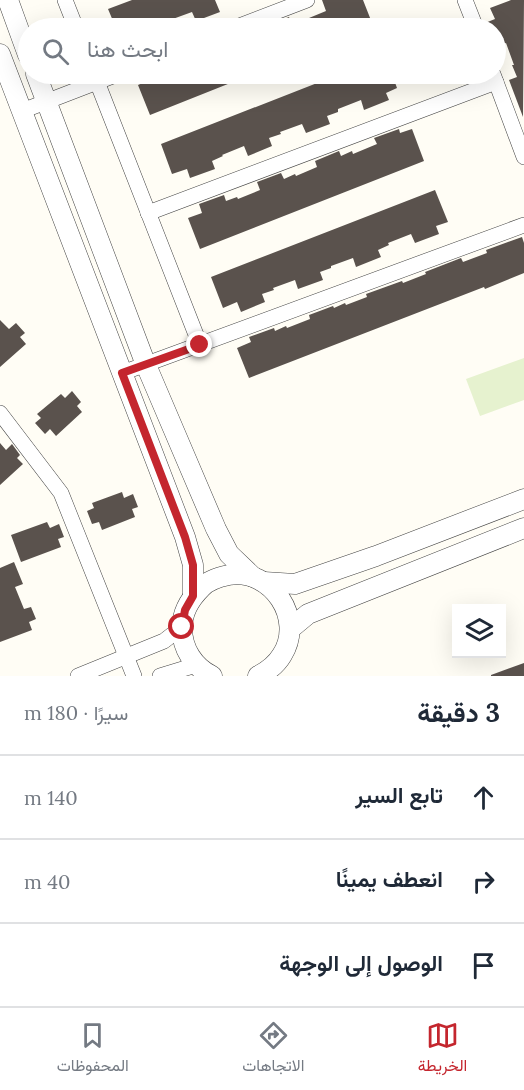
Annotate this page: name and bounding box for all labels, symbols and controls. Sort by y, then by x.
search box [18,18,506,84]
icon: search [39,35,72,68]
text: ابحث هنا [87,35,168,63]
route end [186,331,212,357]
map controls [452,604,506,658]
button: layers [452,604,506,658]
route start [168,613,194,639]
text: 3 دقيقة [417,696,500,729]
text: سيرًا · 180 m [24,700,128,725]
text: تابع السير [355,781,443,809]
icon: ahead [467,781,500,814]
text: 140 m [24,785,78,810]
text: انعطف يمينًا [336,865,443,893]
icon: right [467,865,500,898]
text: 40 m [24,869,70,894]
text: الوصول إلى الوجهة [279,949,443,977]
icon: arrive [467,949,500,982]
tab: المحفوظات [57,1019,129,1080]
tab: الاتجاهات [242,1019,304,1080]
tab: الخريطة [418,1019,467,1080]

